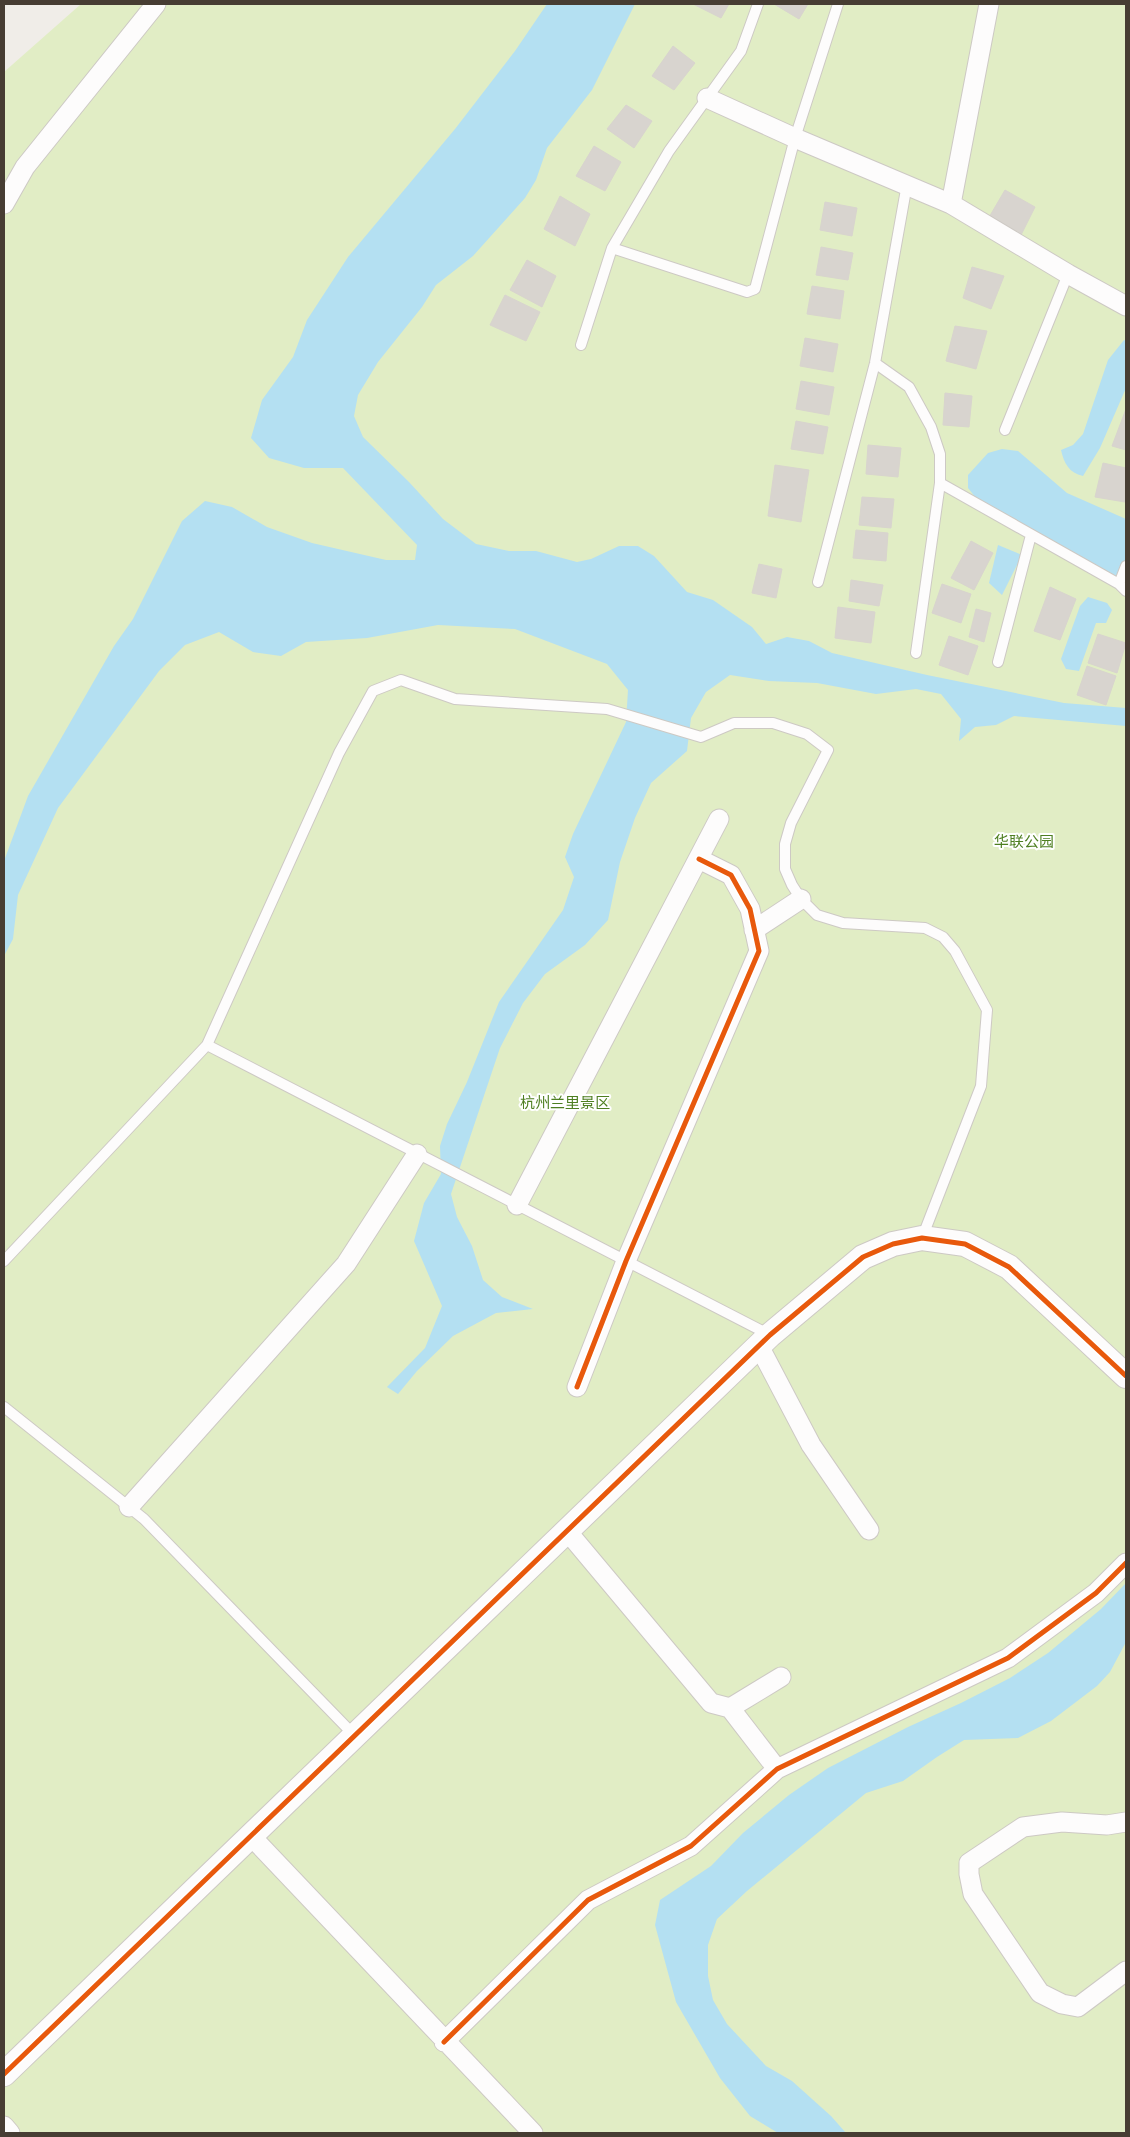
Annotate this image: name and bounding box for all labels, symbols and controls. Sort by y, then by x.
park label: 华联公园 [994,833,1054,851]
park label: 杭州兰里景区 [520,1094,610,1112]

